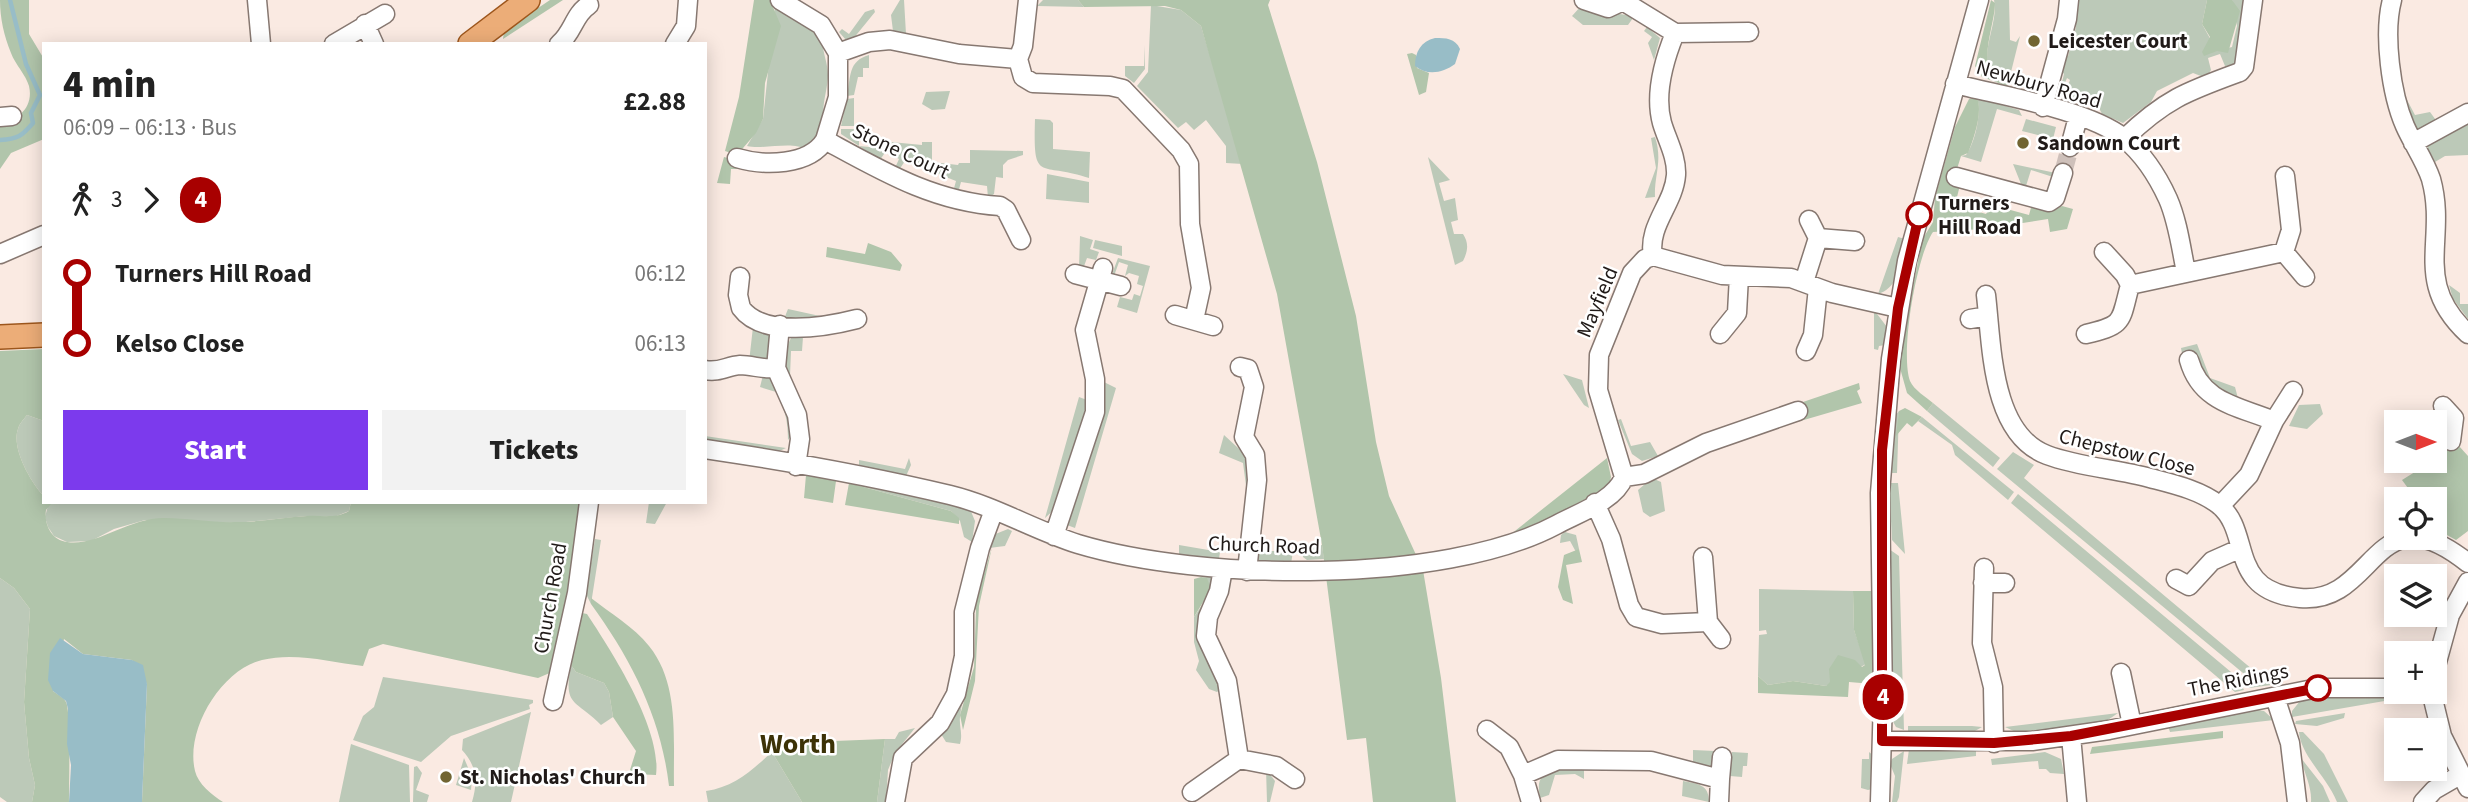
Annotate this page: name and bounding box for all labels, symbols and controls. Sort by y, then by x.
place label: Leicester Court [2048,26,2188,56]
marker: Leicester Court [2026,33,2042,49]
street label: Newbury Road [1973,52,2105,116]
text: 4 min [63,58,156,112]
text: £2.88 [623,83,686,120]
text: 06:09 – 06:13 · Bus [63,111,237,144]
street label: Stone Court [847,115,955,187]
place label: Sandown Court [2037,128,2180,158]
marker: Sandown Court [2015,135,2031,151]
icon: walk [63,181,101,219]
icon: forward [132,181,170,219]
text: 4 [194,182,207,217]
text: 3 [111,183,122,216]
place label: Turners Hill Road [1938,188,2021,242]
marker: Turners Hill Road [1906,202,1932,228]
text: Turners Hill Road [115,255,312,292]
text: 06:12 [635,257,686,290]
street label: Mayfield [1569,262,1625,342]
text: Kelso Close [115,325,244,362]
text: 06:13 [635,327,686,360]
button: Start [63,410,368,490]
button: Tickets [382,410,686,490]
north arrow [2384,410,2446,472]
map controls [2384,410,2447,781]
street label: Chepstow Close [2056,421,2198,483]
button: locate [2384,487,2447,550]
street label: Church Road [1207,528,1321,562]
street label: Church Road [525,540,575,656]
button: layers [2384,564,2447,627]
button: + [2384,641,2447,704]
street label: The Ridings [2185,655,2291,704]
line badge: 4 [1860,674,1906,720]
unlabelled marker [2305,675,2331,701]
text: 4 [1877,679,1889,714]
button: − [2384,718,2447,781]
district label: Worth [760,724,836,764]
place label: St. Nicholas' Church [460,762,646,792]
marker: St. Nicholas' Church [438,769,454,785]

